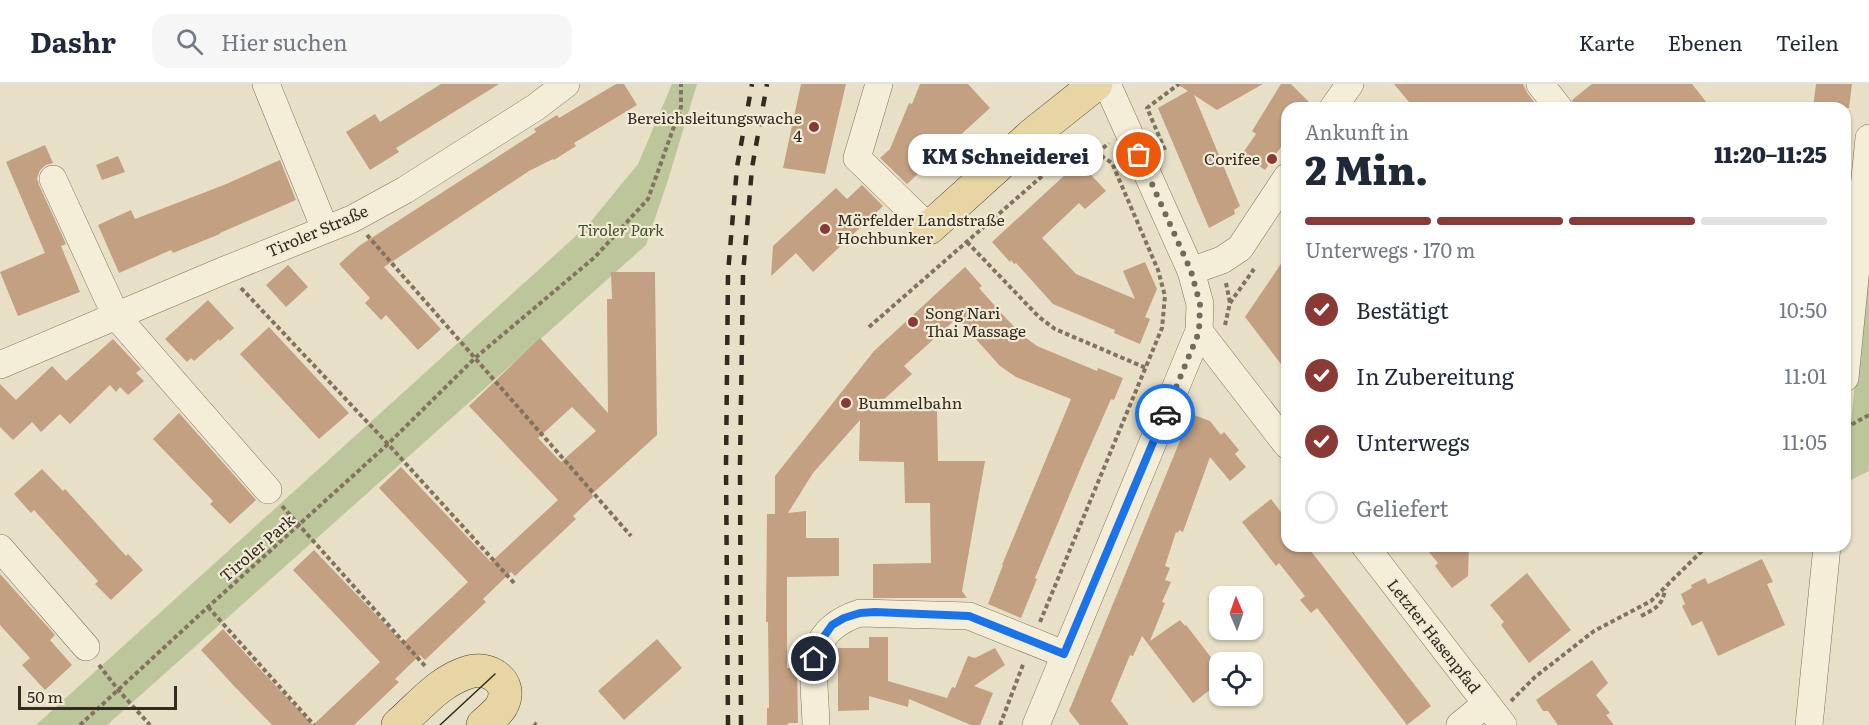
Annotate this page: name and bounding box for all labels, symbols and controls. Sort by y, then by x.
search box [152,14,572,68]
text: Dashr [30,20,116,62]
icon: search [173,25,206,58]
text: Hier suchen [221,25,348,58]
text: Karte [1579,26,1635,57]
text: Ebenen [1668,26,1743,57]
text: Teilen [1776,26,1839,57]
place label: Bereichsleitungswache 4 [627,105,802,147]
text: Ankunft in [1305,116,1409,146]
marker: Bereichsleitungswache 4 [807,120,821,134]
pin [1113,129,1164,180]
callout: KM Schneiderei [908,134,1103,176]
text: 11:20–11:25 [1714,137,1827,170]
icon: bag [1122,138,1155,171]
text: 2 Min. [1305,139,1428,197]
text: KM Schneiderei [922,140,1089,170]
place label: Corifee [1204,146,1260,170]
marker: Corifee [1265,152,1279,166]
street label: Tiroler Straße [262,198,371,262]
place label: Mörfelder Landstraße Hochbunker [837,207,1005,249]
park label: Tiroler Park [578,217,664,241]
marker: Mörfelder Landstraße Hochbunker [818,222,832,236]
text: Unterwegs · 170 m [1305,234,1475,264]
icon: check [1305,293,1338,326]
text: Bestätigt [1356,293,1449,326]
text: 10:50 [1779,294,1827,324]
place label: Song Nari Thai Massage [925,300,1026,342]
marker: Song Nari Thai Massage [906,315,920,329]
icon: check [1305,359,1338,392]
text: In Zubereitung [1356,359,1514,392]
text: 11:01 [1784,360,1827,390]
courier [1135,384,1195,444]
place label: Bummelbahn [858,390,963,414]
marker: Bummelbahn [839,396,853,410]
icon: car [1149,398,1182,431]
icon: check [1305,425,1338,458]
text: Unterwegs [1356,425,1469,458]
text: 11:05 [1782,426,1827,456]
text: Geliefert [1356,491,1449,524]
street label: Tiroler Park [213,508,299,587]
street label: Letzter Hasenpfad [1382,573,1487,698]
north arrow [1209,586,1263,640]
map controls [1209,586,1263,706]
pin [788,633,839,684]
icon: home [797,642,830,675]
button: locate [1209,652,1263,706]
scale bar [18,683,177,710]
text: 50 m [27,684,63,708]

